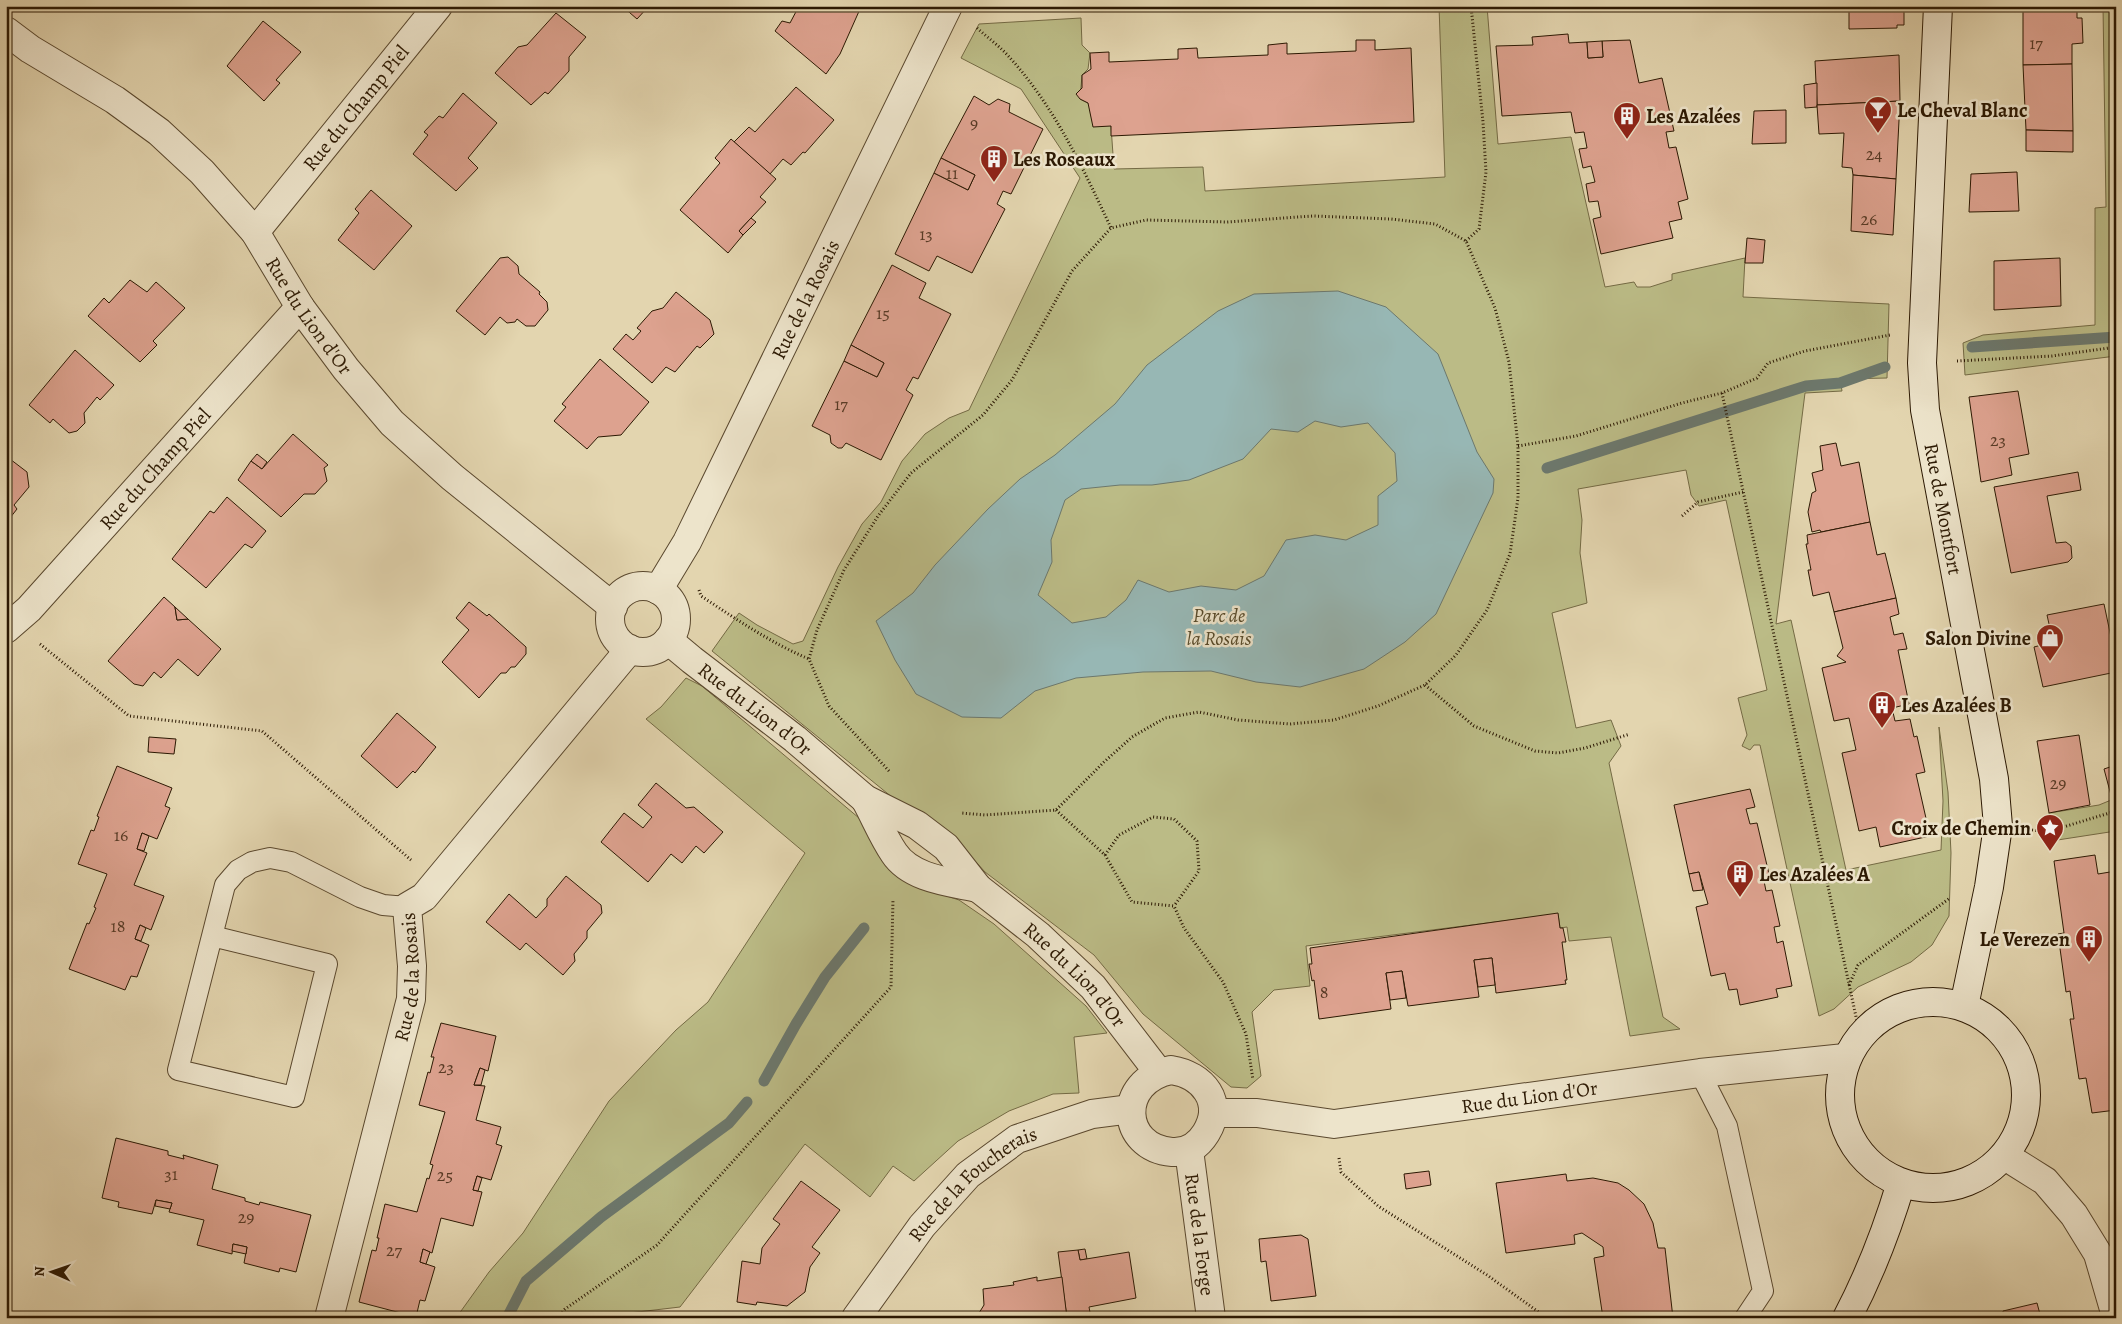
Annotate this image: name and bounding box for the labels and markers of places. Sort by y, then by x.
bar icon: Le Cheval Blanc [1863,95,1893,134]
place label: Le Cheval Blanc [1897,97,2028,124]
building icon: Les Azalées [1612,101,1642,140]
place label: Les Azalées [1646,103,1741,130]
building icon: Les Roseaux [979,144,1009,183]
place label: Les Roseaux [1013,146,1115,173]
shop icon: Salon Divine [2035,623,2065,662]
place label: Salon Divine [1925,625,2031,652]
building icon: Les Azalées B [1867,690,1897,729]
place label: Les Azalées B [1901,692,2012,719]
place icon: Croix de Chemin [2035,813,2065,852]
place label: Croix de Chemin [1892,815,2031,842]
building icon: Les Azalées A [1725,859,1755,898]
place label: Les Azalées A [1759,861,1870,888]
building icon: Le Verezen [2074,924,2104,963]
place label: Le Verezen [1979,926,2070,953]

